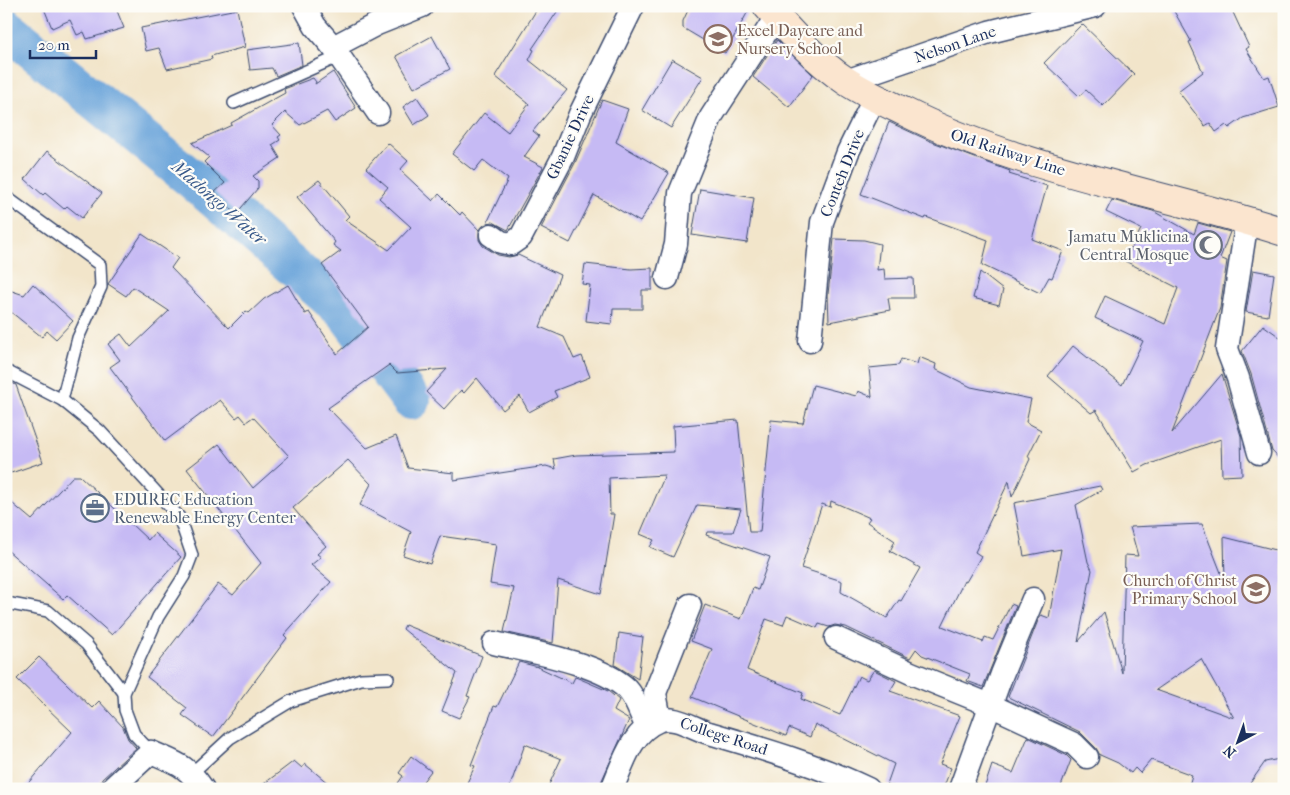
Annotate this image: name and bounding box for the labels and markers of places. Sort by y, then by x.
place label: Excel Daycare and Nursery School [737,21,863,58]
school or university icon: Excel Daycare and Nursery School [703,24,733,54]
place label: Jamatu Muklicina Central Mosque [1066,227,1190,264]
mosque icon: Jamatu Muklicina Central Mosque [1193,230,1223,260]
place label: EDUREC Education Renewable Energy Center [114,490,296,527]
office icon: EDUREC Education Renewable Energy Center [80,493,110,523]
place label: Church of Christ Primary School [1123,571,1238,608]
school or university icon: Church of Christ Primary School [1241,574,1271,604]

